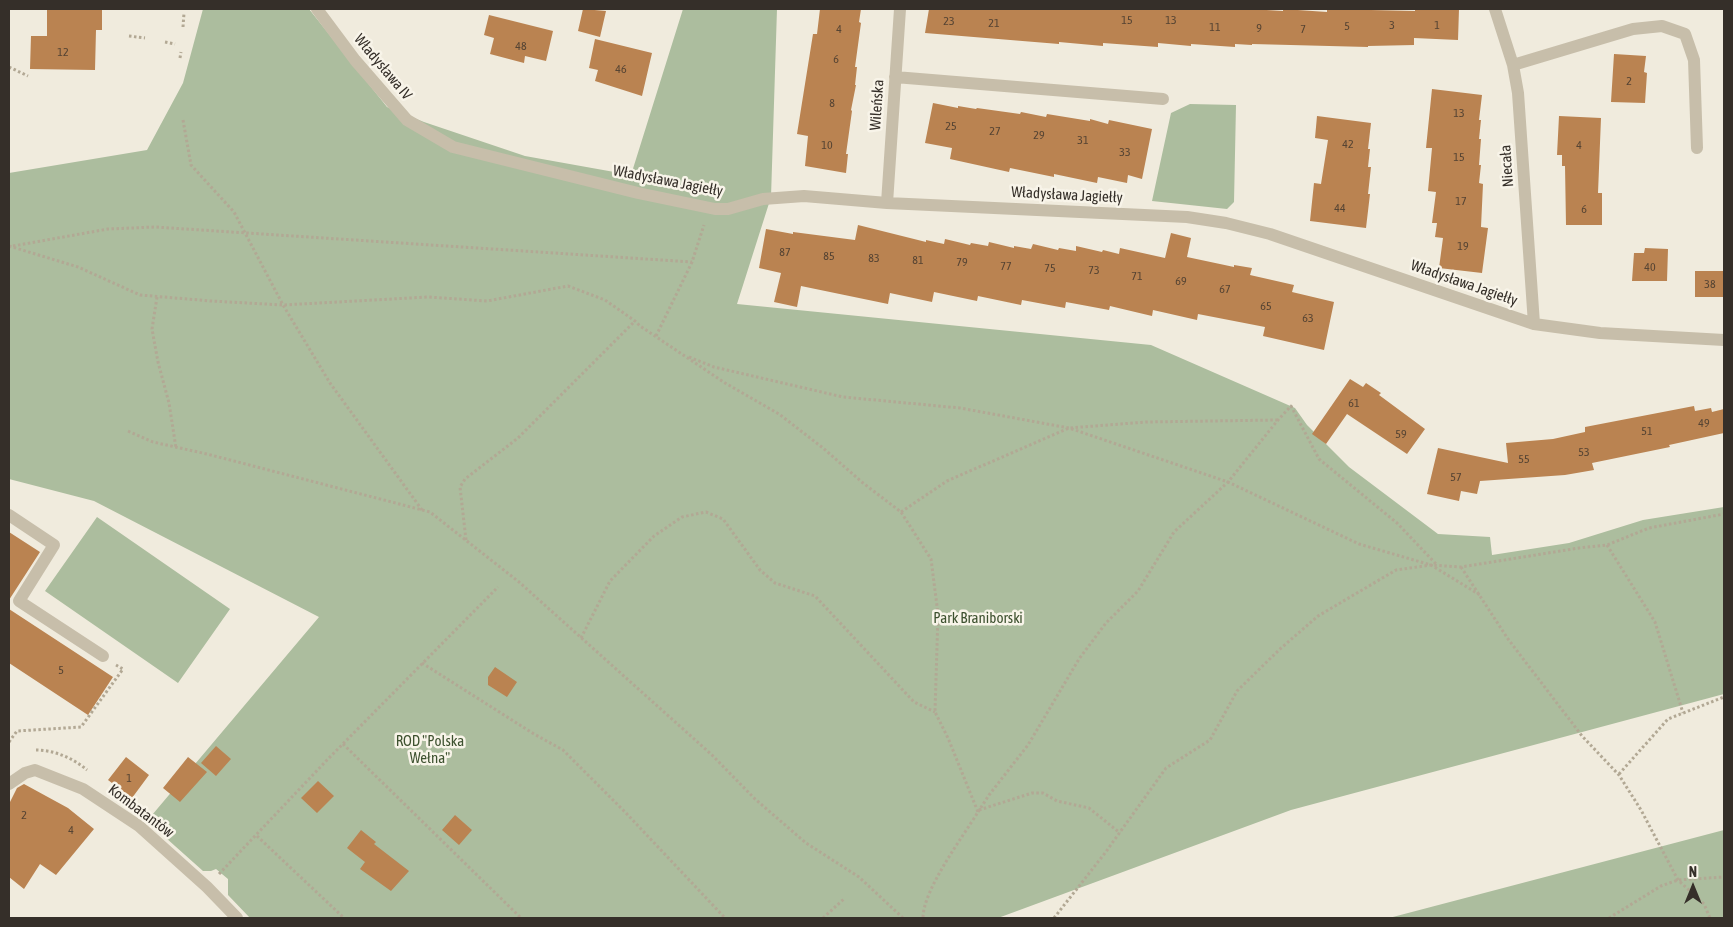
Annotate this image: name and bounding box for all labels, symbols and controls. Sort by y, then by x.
house number: 15 [1121,13,1133,27]
house number: 13 [1165,13,1177,27]
house number: 23 [943,14,955,28]
house number: 21 [988,16,1000,30]
house number: 3 [1389,18,1395,32]
house number: 1 [1434,18,1440,32]
house number: 5 [1344,19,1350,33]
house number: 11 [1209,20,1221,34]
house number: 9 [1256,21,1262,35]
house number: 4 [836,22,842,36]
house number: 7 [1300,22,1306,36]
street label: Władysława IV [350,30,416,104]
house number: 48 [515,39,527,53]
house number: 12 [57,45,69,59]
house number: 6 [833,52,839,66]
house number: 46 [615,62,627,76]
house number: 2 [1626,74,1632,88]
street label: Wileńska [866,79,888,131]
house number: 8 [829,96,835,110]
house number: 13 [1453,106,1465,120]
house number: 25 [945,119,957,133]
house number: 27 [989,124,1001,138]
house number: 29 [1033,128,1045,142]
house number: 31 [1077,133,1089,147]
house number: 42 [1342,137,1354,151]
house number: 10 [821,138,833,152]
house number: 4 [1576,138,1582,152]
street label: Niecała [1497,144,1517,188]
house number: 33 [1119,145,1131,159]
house number: 15 [1453,150,1465,164]
street label: Władysława Jagiełły [611,162,725,200]
street label: Władysława Jagiełły [1011,183,1123,207]
house number: 17 [1455,194,1467,208]
house number: 44 [1334,201,1346,215]
house number: 6 [1581,202,1587,216]
house number: 19 [1457,239,1469,253]
house number: 87 [779,245,791,259]
house number: 85 [823,249,835,263]
house number: 83 [868,251,880,265]
house number: 81 [912,253,924,267]
house number: 79 [956,255,968,269]
street label: Władysława Jagiełły [1408,256,1520,310]
house number: 77 [1000,259,1012,273]
house number: 40 [1644,260,1656,274]
house number: 75 [1044,261,1056,275]
house number: 73 [1088,263,1100,277]
house number: 71 [1131,269,1143,283]
house number: 69 [1175,274,1187,288]
house number: 38 [1704,277,1716,291]
house number: 67 [1219,282,1231,296]
house number: 65 [1260,299,1272,313]
house number: 63 [1302,311,1314,325]
house number: 61 [1348,396,1360,410]
house number: 49 [1698,416,1710,430]
house number: 51 [1641,424,1653,438]
house number: 59 [1395,427,1407,441]
house number: 53 [1578,445,1590,459]
house number: 55 [1518,452,1530,466]
house number: 57 [1450,470,1462,484]
park label: Park Braniborski [933,609,1023,627]
house number: 5 [58,663,64,677]
park label: ROD "Polska Wełna" [396,732,464,767]
house number: 1 [126,771,132,785]
street label: Kombatantów [105,780,177,842]
house number: 2 [21,808,27,822]
house number: 4 [68,823,74,837]
north arrow [1668,862,1718,912]
text: N [1689,864,1697,880]

